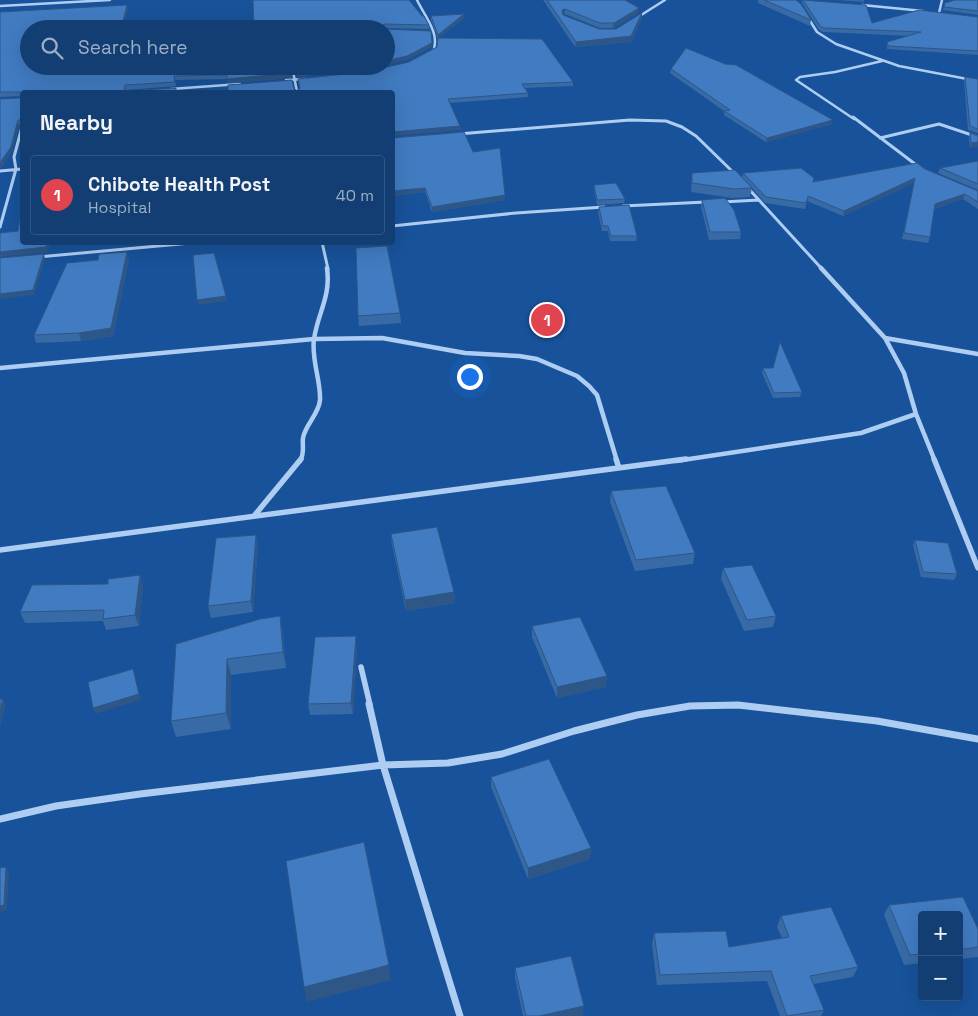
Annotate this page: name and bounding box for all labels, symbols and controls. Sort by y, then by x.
search box [20,20,395,75]
icon: search [38,34,66,62]
text: Search here [78,35,188,60]
text: Nearby [40,109,113,136]
text: Chibote Health Post [88,172,271,197]
text: 1 [53,185,61,206]
text: 40 m [336,185,374,206]
text: Hospital [88,197,151,218]
pin: 1 [531,301,563,339]
your location [457,364,483,390]
map controls [918,911,963,1001]
button: + [918,911,963,956]
button: − [918,956,963,1001]

